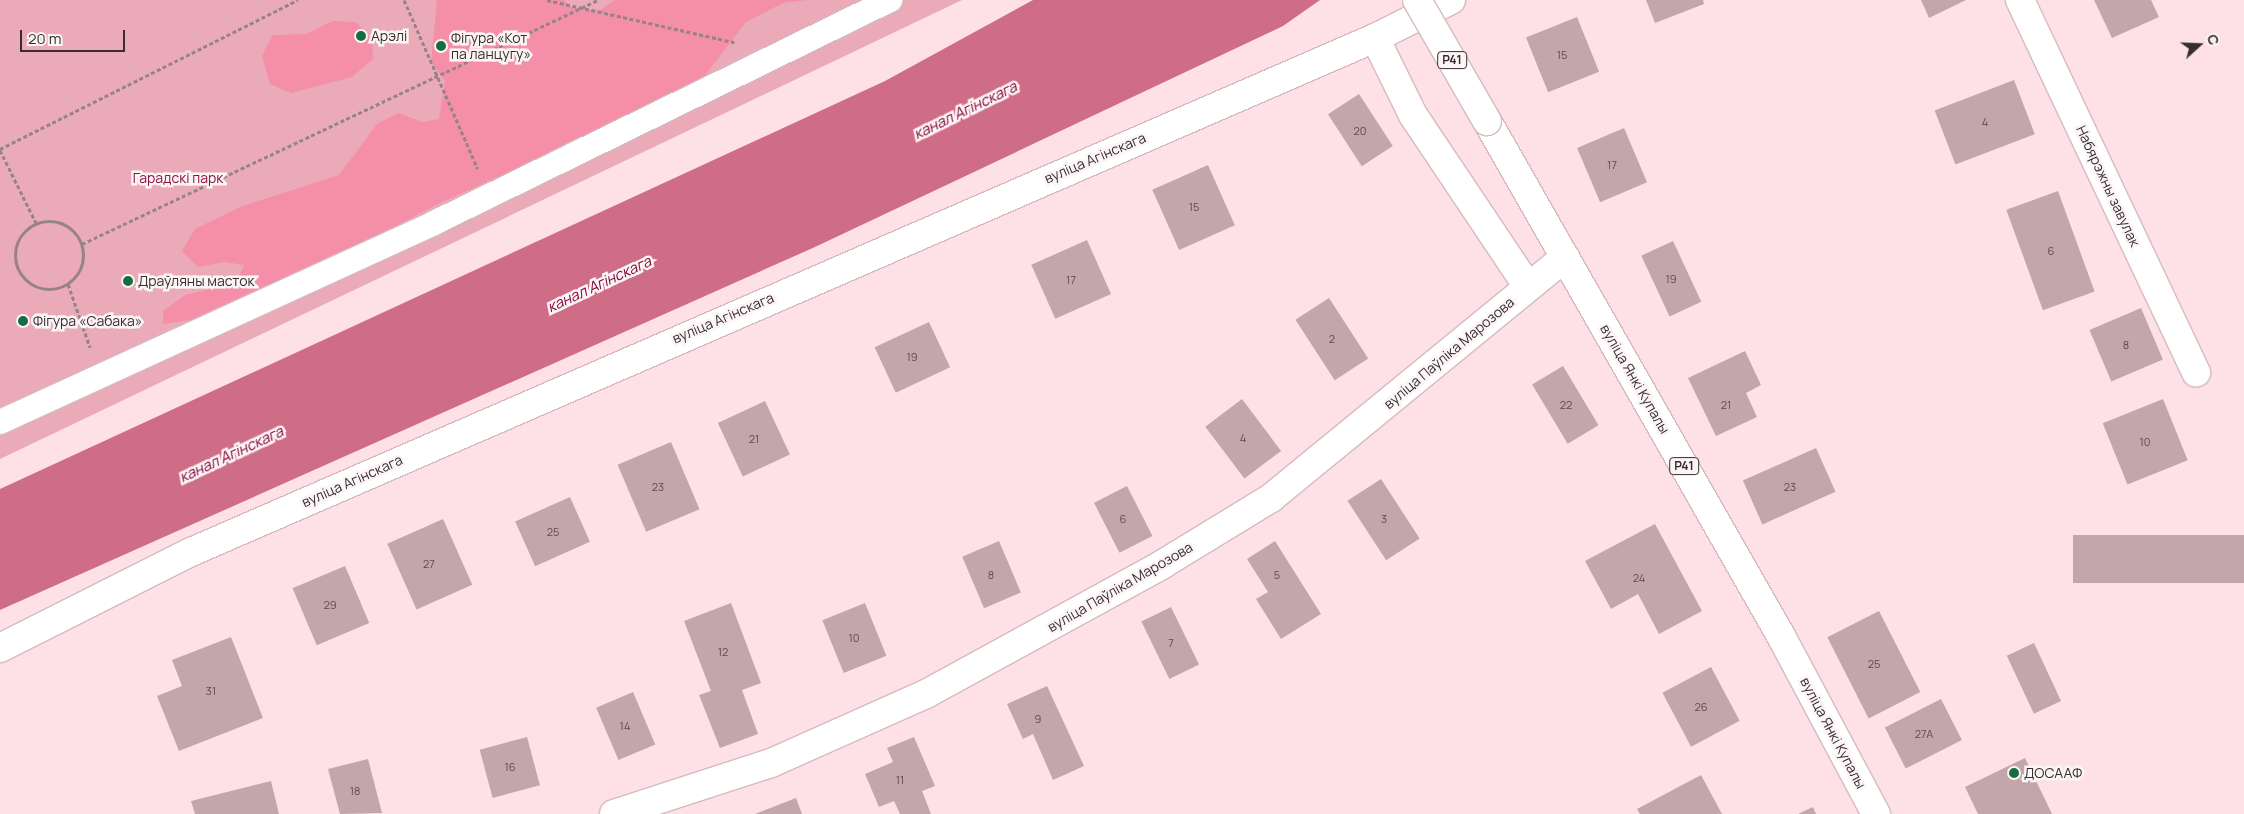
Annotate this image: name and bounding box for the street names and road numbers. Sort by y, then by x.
road number: Р41 [1437,50,1467,70]
street label: Набярэжны завулак [2073,123,2143,249]
street label: вуліца Агінскага [1042,129,1148,187]
street label: вуліца Агінскага [670,289,776,347]
street label: вуліца Паўліка Марозова [1380,294,1518,412]
street label: вуліца Янкі Купалы [1597,321,1673,437]
street label: вуліца Агінскага [299,451,405,511]
road number: Р41 [1669,456,1699,476]
street label: вуліца Паўліка Марозова [1044,539,1196,635]
street label: вуліца Янкі Купалы [1797,675,1869,791]

